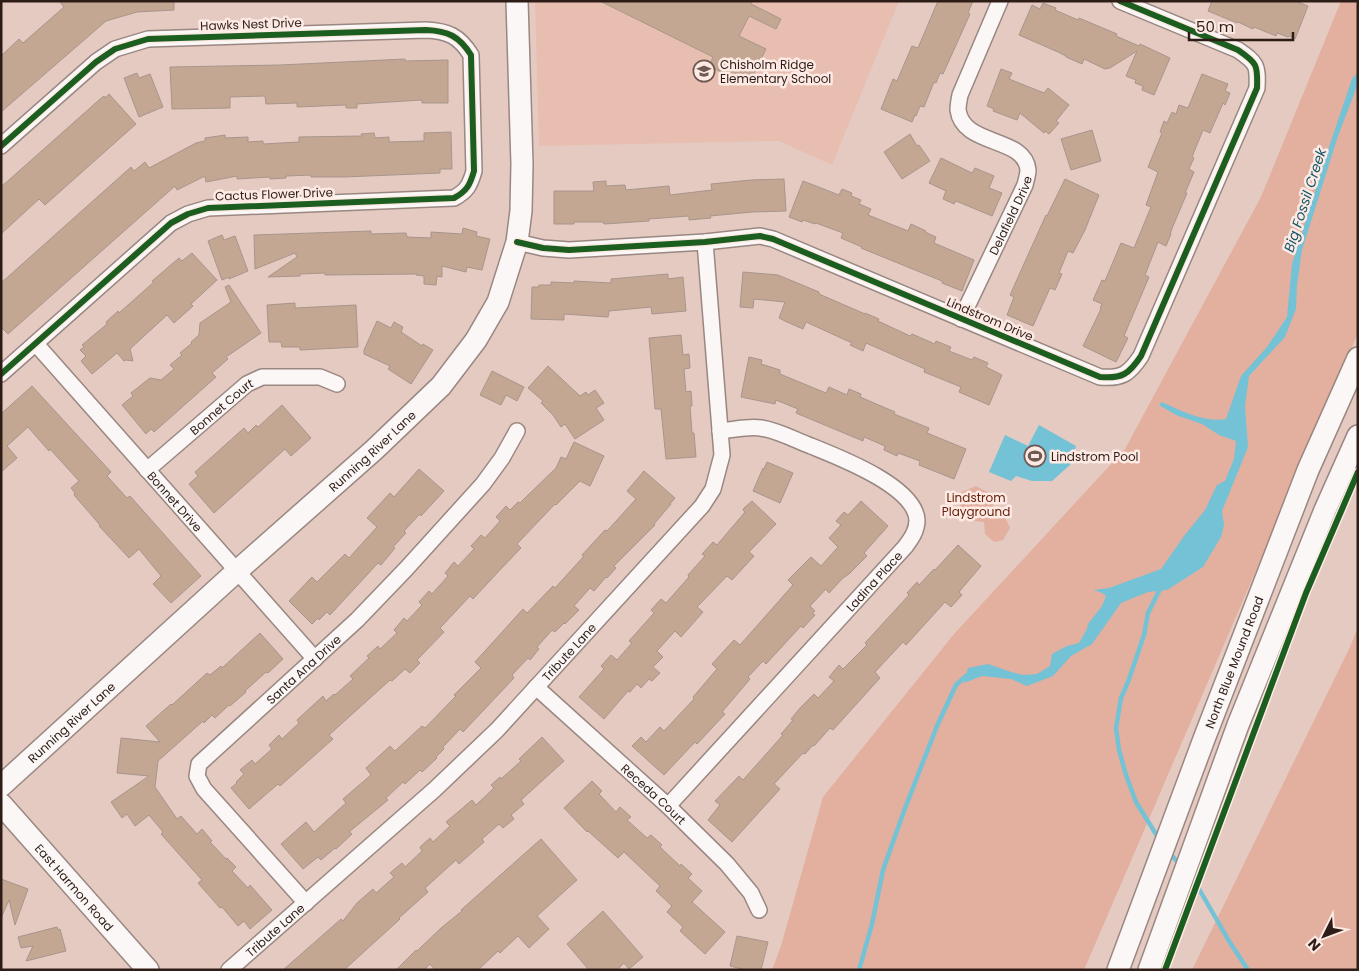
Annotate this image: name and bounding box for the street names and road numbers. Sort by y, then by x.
street label: Hawks Nest Drive [200,14,302,34]
street label: Delafield Drive [984,174,1035,258]
street label: Cactus Flower Drive [215,183,333,205]
street label: Lindstrom Drive [944,293,1036,345]
street label: Bonnet Court [186,374,256,438]
street label: Running River Lane [325,406,419,495]
street label: Bonnet Drive [144,467,207,535]
street label: Ladina Place [842,547,906,615]
street label: North Blue Mound Road [1200,593,1267,731]
street label: Tribute Lane [538,619,600,684]
street label: Santa Ana Drive [262,630,344,708]
street label: Running River Lane [24,678,119,766]
street label: Receda Court [618,760,690,828]
street label: East Harmon Road [31,840,118,934]
street label: Tribute Lane [242,899,308,960]

